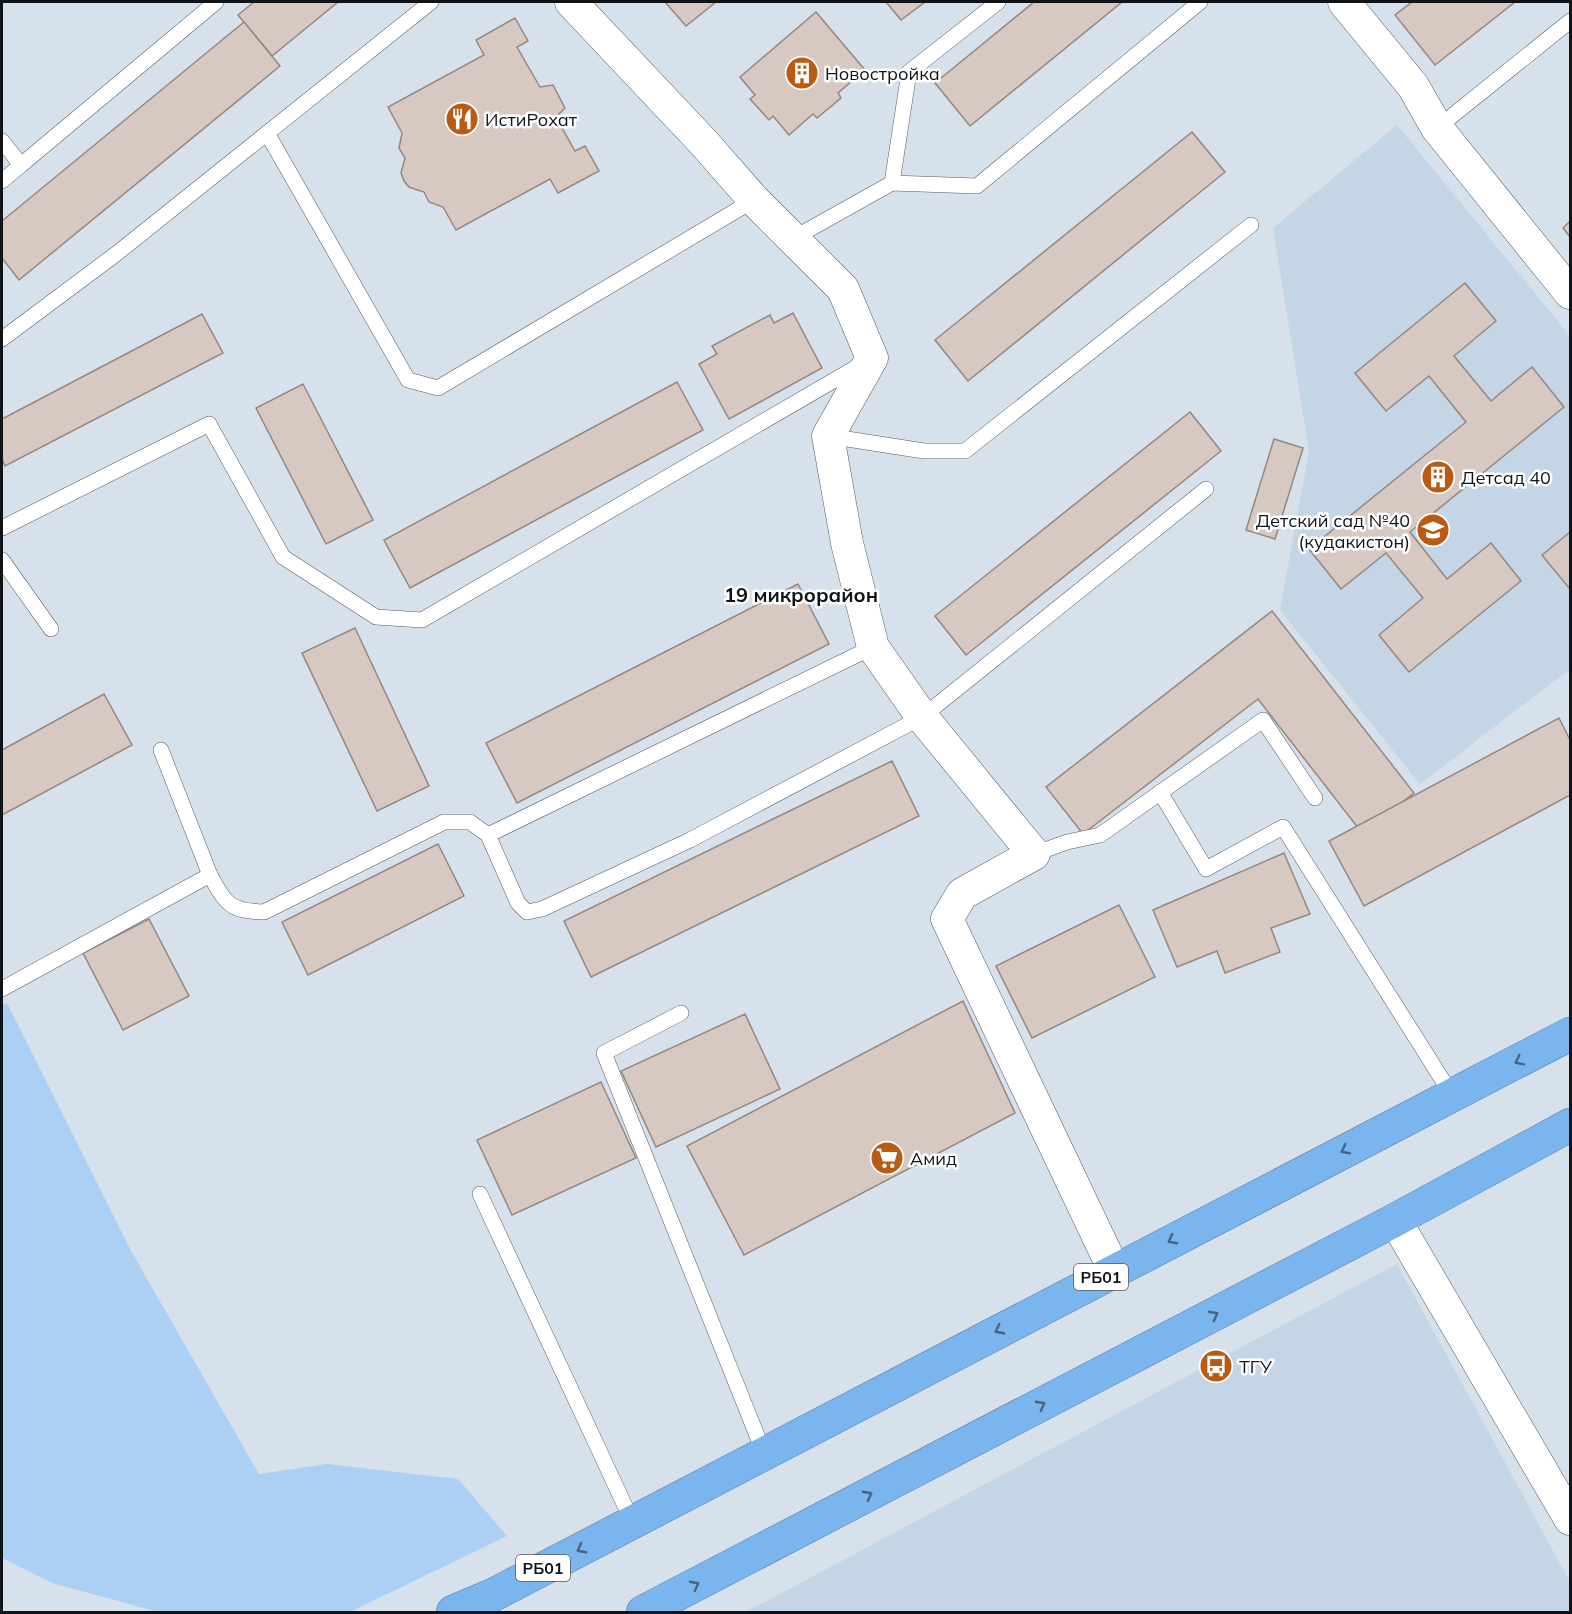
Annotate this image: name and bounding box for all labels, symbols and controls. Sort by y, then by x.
building icon: Новостройка [784,55,820,91]
place label: Новостройка [825,62,940,85]
restaurant icon: ИстиРохат [444,101,480,137]
place label: ИстиРохат [485,108,578,131]
building icon: Детсад 40 [1420,459,1456,495]
place label: Детсад 40 [1461,466,1551,489]
place label: Детский сад №40 (кудакистон) [1256,509,1410,553]
school or university icon: Детский сад №40 (кудакистон) [1415,512,1451,548]
district label: 19 микрорайон [724,582,878,607]
one-way arrow [1514,1053,1525,1065]
supermarket icon: Амид [869,1140,905,1176]
one-way arrow [1341,1143,1351,1154]
place label: Амид [910,1147,957,1170]
one-way arrow [1168,1233,1178,1244]
road number: РБ01 [1074,1264,1128,1290]
one-way arrow [1207,1311,1218,1322]
one-way arrow [995,1323,1005,1334]
bus stop icon: ТГУ [1198,1348,1234,1384]
place label: ТГУ [1239,1355,1272,1378]
one-way arrow [1035,1401,1045,1412]
one-way arrow [862,1491,872,1502]
one-way arrow [576,1541,587,1553]
road number: РБ01 [516,1555,570,1581]
one-way arrow [689,1581,700,1593]

